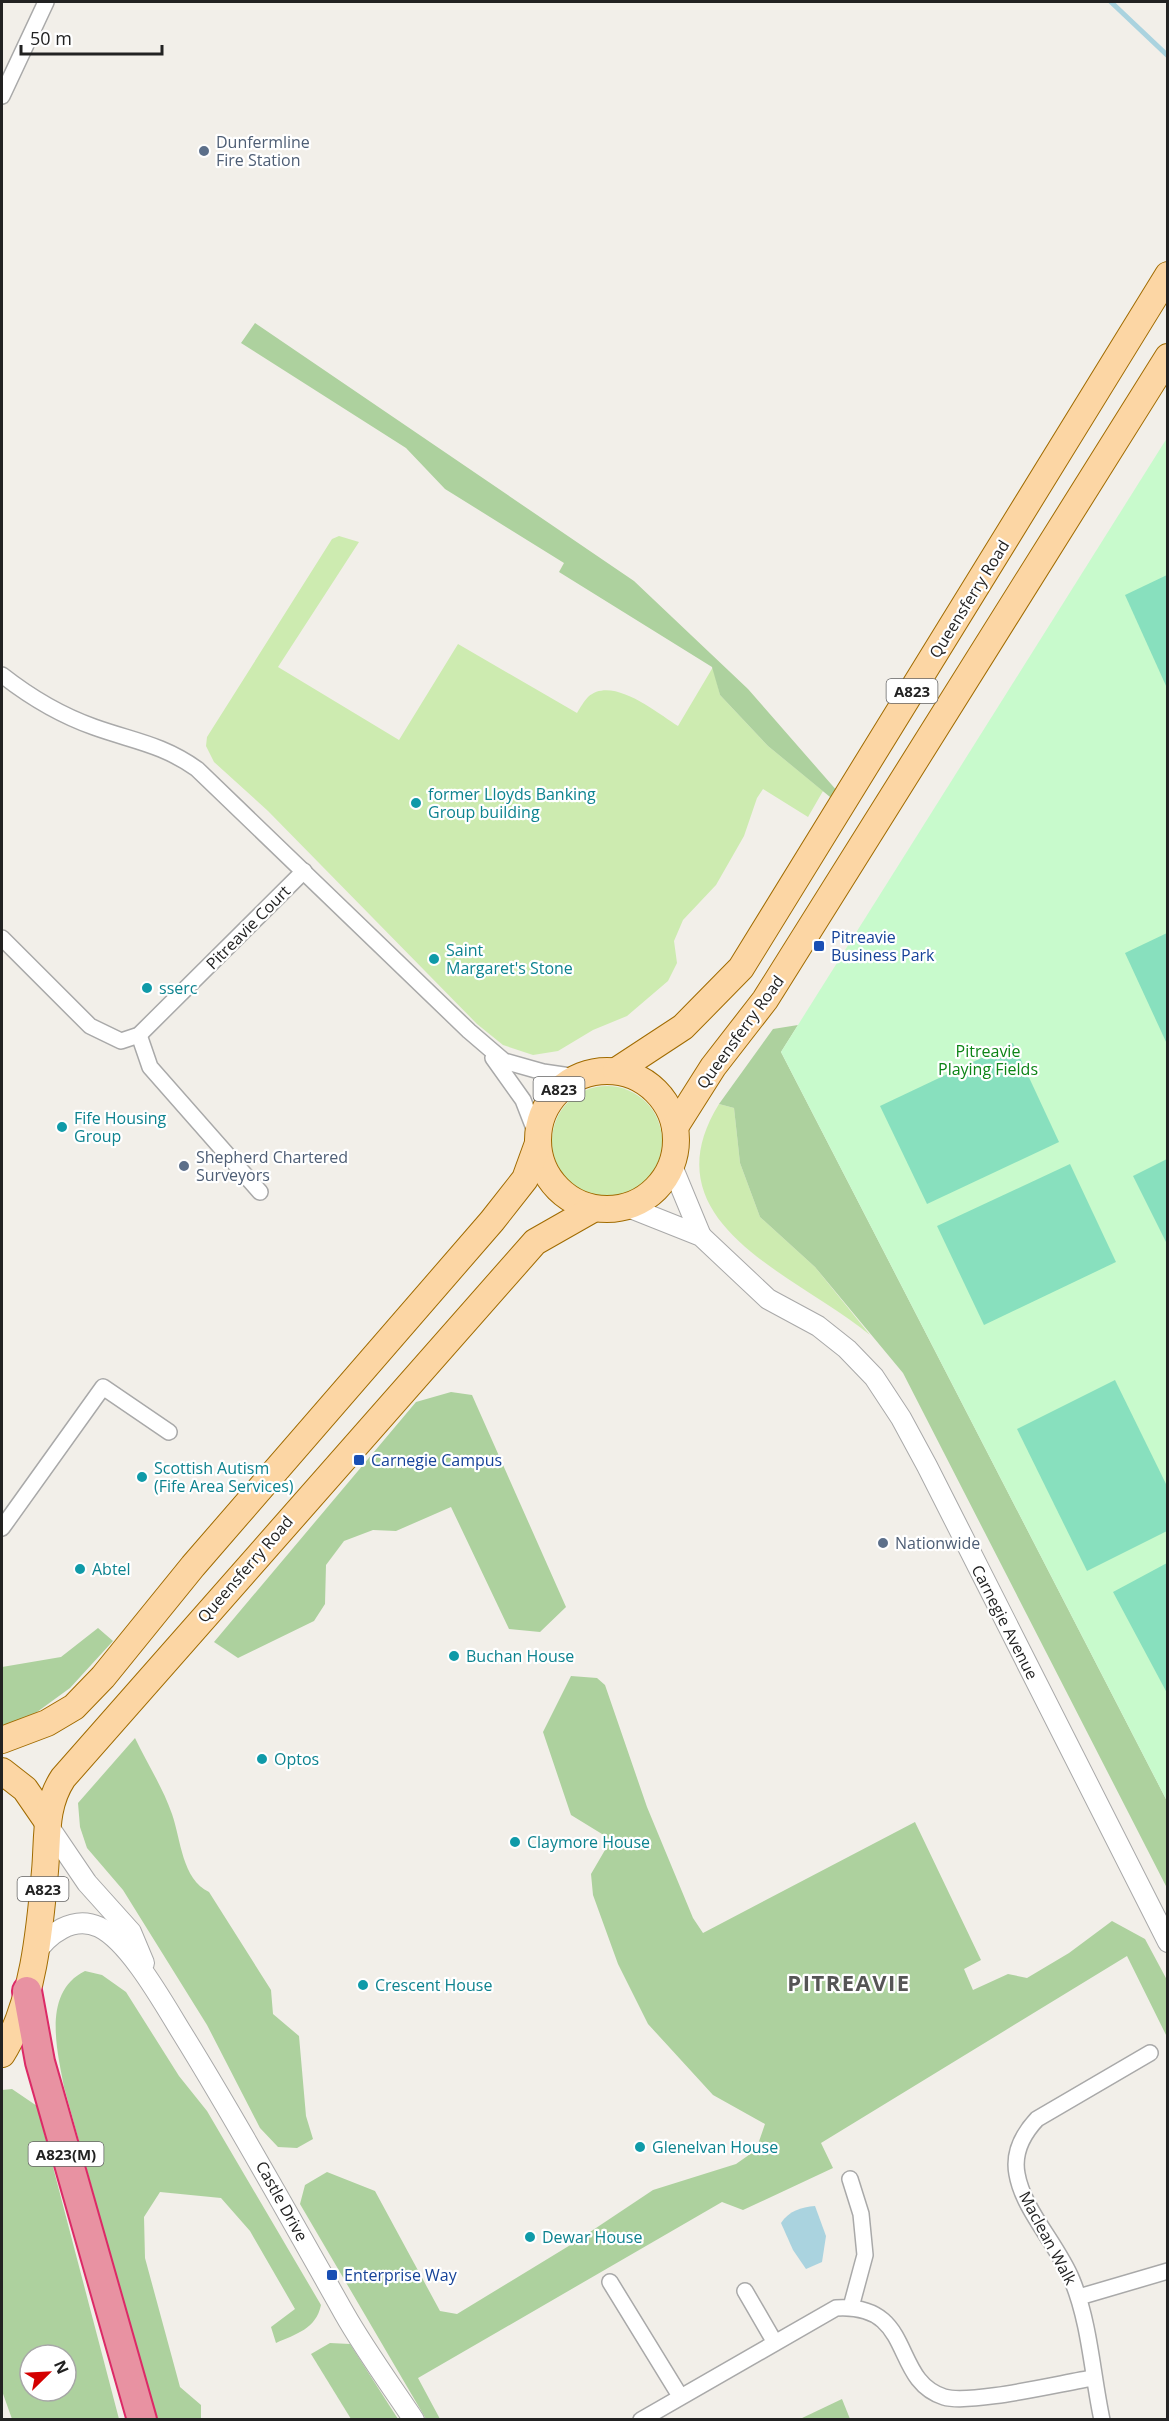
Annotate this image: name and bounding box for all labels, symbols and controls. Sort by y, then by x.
scale bar [21,18,162,56]
text: 50 m [30,26,72,50]
place label: Dunfermline Fire Station [216,131,310,171]
marker: Dunfermline Fire Station [197,144,211,158]
street label: Queensferry Road [924,536,1014,662]
road number: A823 [886,679,938,703]
place label: former Lloyds Banking Group building [428,783,596,823]
marker: former Lloyds Banking Group building [409,796,423,810]
street label: Pitreavie Court [201,880,295,974]
place label: Pitreavie Business Park [831,926,935,966]
place label: Saint Margaret's Stone [446,939,573,979]
marker: Pitreavie Business Park [812,939,826,953]
marker: Saint Margaret's Stone [427,952,441,966]
street label: Queensferry Road [691,971,789,1093]
place label: sserc [159,977,198,999]
marker: sserc [140,981,154,995]
park label: Pitreavie Playing Fields [938,1040,1038,1080]
road number: A823 [534,1077,584,1101]
place label: Fife Housing Group [74,1107,167,1147]
marker: Fife Housing Group [55,1120,69,1134]
place label: Shepherd Chartered Surveyors [196,1146,348,1186]
marker: Shepherd Chartered Surveyors [177,1159,191,1173]
place label: Carnegie Campus [371,1449,502,1471]
marker: Carnegie Campus [352,1453,366,1467]
place label: Scottish Autism (Fife Area Services) [154,1457,294,1497]
marker: Scottish Autism (Fife Area Services) [135,1470,149,1484]
street label: Queensferry Road [192,1511,298,1627]
place label: Nationwide [895,1532,980,1554]
marker: Nationwide [876,1536,890,1550]
place label: Abtel [92,1558,131,1580]
street label: Carnegie Avenue [967,1561,1043,1683]
marker: Abtel [73,1562,87,1576]
place label: Buchan House [466,1645,574,1667]
marker: Buchan House [447,1649,461,1663]
place label: Optos [274,1748,319,1770]
marker: Optos [255,1752,269,1766]
place label: Claymore House [527,1831,650,1853]
marker: Claymore House [508,1835,522,1849]
road number: A823 [18,1877,68,1901]
district label: PITREAVIE [787,1967,911,1997]
place label: Crescent House [375,1974,492,1996]
marker: Crescent House [356,1978,370,1992]
place label: Glenelvan House [652,2136,778,2158]
marker: Glenelvan House [633,2140,647,2154]
road number: A823(M) [28,2142,104,2166]
street label: Castle Drive [251,2157,313,2245]
street label: Maclean Walk [1014,2187,1082,2289]
place label: Dewar House [542,2226,642,2248]
marker: Dewar House [523,2230,537,2244]
place label: Enterprise Way [344,2264,458,2286]
marker: Enterprise Way [325,2268,339,2282]
north arrow [18,2343,78,2403]
text: N [49,2356,74,2377]

